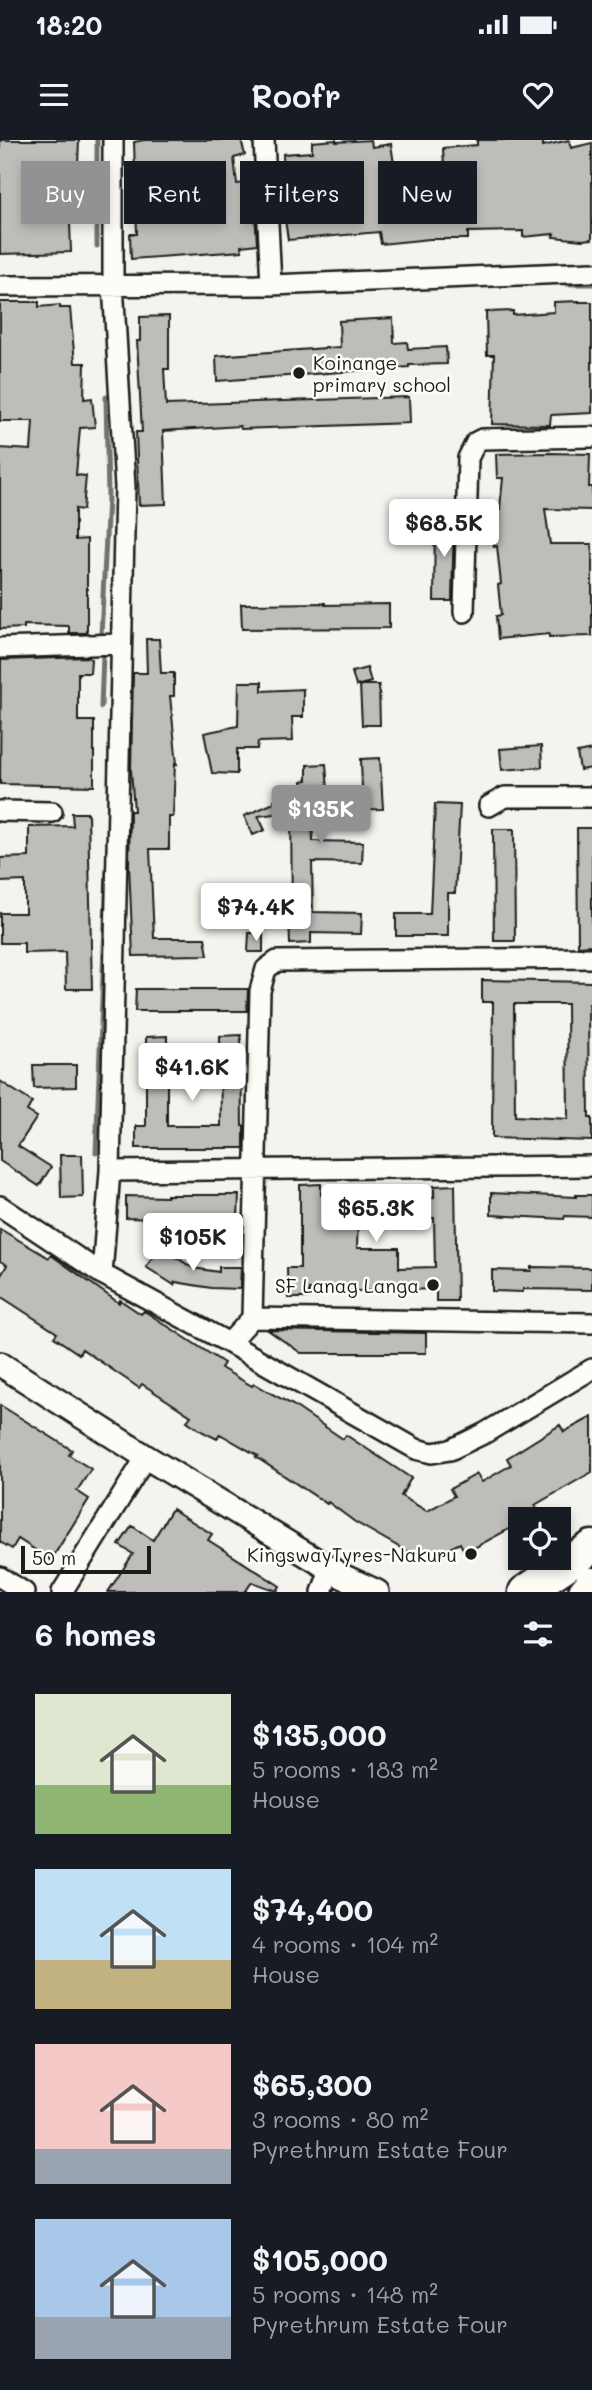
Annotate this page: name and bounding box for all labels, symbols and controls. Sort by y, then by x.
text: 18:20 [35,8,102,42]
text: Roofr [251,74,341,116]
icon: menu [35,76,73,114]
icon: heart [519,76,557,114]
chip: Buy [21,161,110,224]
chip: Rent [124,161,226,224]
chip: Filters [240,161,364,224]
chip: New [378,161,477,224]
place label: Koinange primary school [313,350,451,397]
marker: Koinange primary school [291,365,307,381]
pin: $68.5K [387,500,501,559]
text: $68.5K [405,507,483,537]
pin: $135K [272,786,370,845]
text: $135K [288,793,354,823]
pin: $74.4K [199,884,313,943]
text: $74.4K [217,891,295,921]
pin: $41.6K [135,1044,249,1103]
text: $41.6K [154,1051,230,1081]
pin: $65.3K [319,1184,433,1244]
text: $65.3K [337,1192,415,1222]
pin: $105K [144,1214,242,1273]
text: $105K [159,1221,227,1251]
place label: SF Lanag Langa [275,1273,419,1298]
marker: SF Lanag Langa [425,1277,441,1293]
map controls [508,1507,571,1570]
button: locate [508,1507,571,1570]
place label: KingswayTyres-Nakuru [247,1542,457,1567]
scale bar [21,1543,150,1575]
text: 50 m [32,1545,76,1570]
marker: KingswayTyres-Nakuru [463,1546,479,1562]
text: 6 homes [35,1614,156,1654]
icon: filters [519,1615,557,1653]
text: $135,000 [252,1714,386,1754]
icon: home [91,1722,175,1806]
text: 5 rooms · 183 m² [252,1754,438,1784]
text: House [252,1784,320,1814]
text: $74,400 [252,1889,373,1929]
icon: home [91,1897,175,1981]
text: 4 rooms · 104 m² [252,1929,438,1959]
text: House [252,1959,320,1989]
text: $65,300 [252,2064,372,2104]
icon: home [91,2072,175,2156]
text: 3 rooms · 80 m² [252,2104,428,2134]
text: Pyrethrum Estate Four [252,2134,508,2164]
text: $105,000 [252,2239,388,2279]
icon: home [91,2247,175,2331]
text: 5 rooms · 148 m² [252,2279,438,2309]
text: Pyrethrum Estate Four [252,2309,508,2339]

